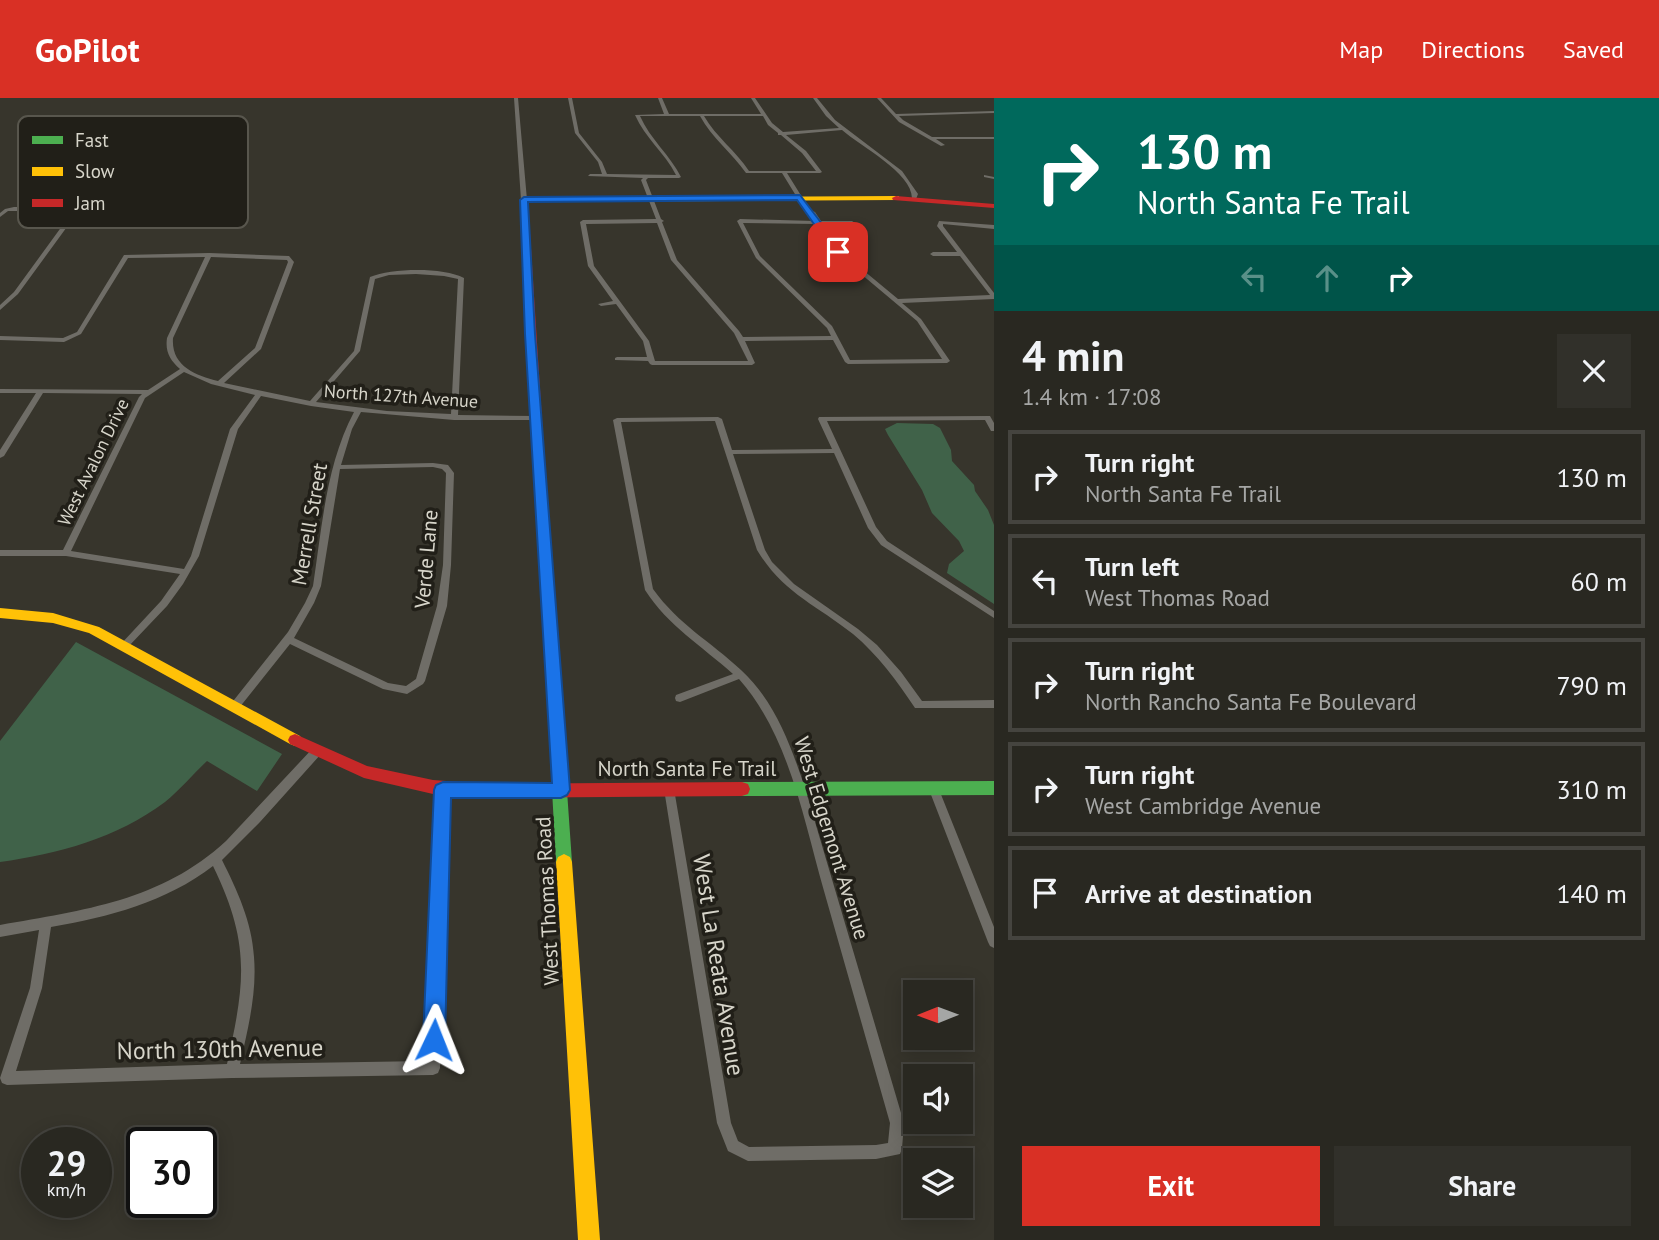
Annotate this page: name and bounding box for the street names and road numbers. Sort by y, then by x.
street label: North 127th Avenue [323,379,479,413]
street label: West Avalon Drive [52,395,134,529]
street label: Merrell Street [285,461,333,587]
street label: Verde Lane [408,508,444,611]
street label: West Edgemont Avenue [788,733,876,943]
street label: North Santa Fe Trail [598,755,776,782]
street label: West Thomas Road [529,816,565,986]
street label: West La Reata Avenue [686,852,752,1078]
street label: North 130th Avenue [116,1032,324,1066]

